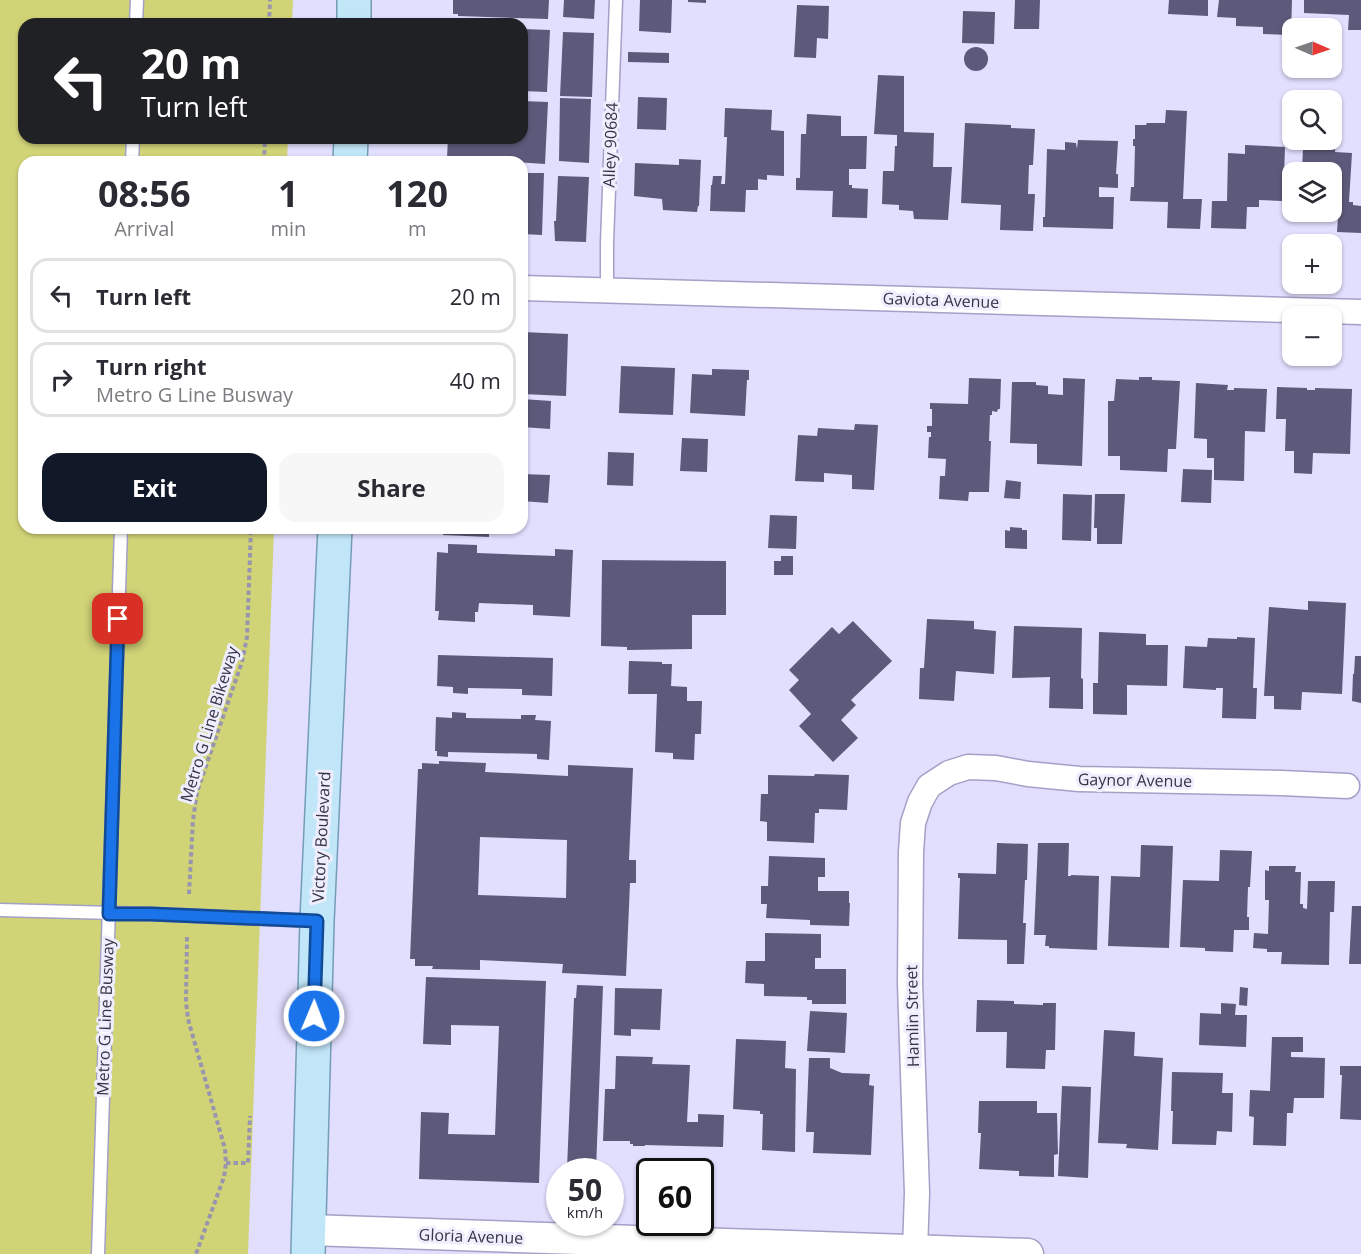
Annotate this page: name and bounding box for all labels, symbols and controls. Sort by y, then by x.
north arrow [1282,18,1342,78]
map controls [1282,18,1342,366]
text: 20 m [141,34,241,91]
icon: left [42,42,120,120]
text: Turn left [141,88,248,125]
button: search [1282,90,1342,150]
street label: Alley 90684 [598,102,622,188]
button: layers [1282,162,1342,222]
text: 08:56 [98,169,191,218]
text: 1 [278,169,299,218]
text: 120 [386,169,448,218]
text: Arrival [114,215,174,242]
text: min [270,215,306,242]
text: m [408,215,426,242]
button: + [1282,234,1342,294]
icon: left [45,279,78,312]
text: Turn left [96,281,191,311]
text: 20 m [450,281,501,311]
street label: Gaviota Avenue [882,287,1000,313]
button: − [1282,306,1342,366]
text: Turn right [96,351,207,381]
icon: right [45,363,78,396]
text: 40 m [450,365,501,395]
text: Metro G Line Busway [96,381,293,408]
button: Exit [42,453,267,522]
button: Share [279,453,504,522]
pin [92,593,143,644]
icon: arrive [101,602,134,635]
street label: Metro G Line Bikeway [175,643,243,804]
street label: Gaynor Avenue [1078,768,1192,792]
street label: Victory Boulevard [307,771,335,903]
street label: Metro G Line Busway [91,937,119,1096]
street label: Hamlin Street [900,964,924,1067]
position arrow [282,984,346,1048]
speed limit sign: 60 [636,1158,714,1236]
text: 50 [568,1169,602,1210]
text: km/h [567,1202,603,1222]
street label: Gloria Avenue [418,1223,524,1249]

